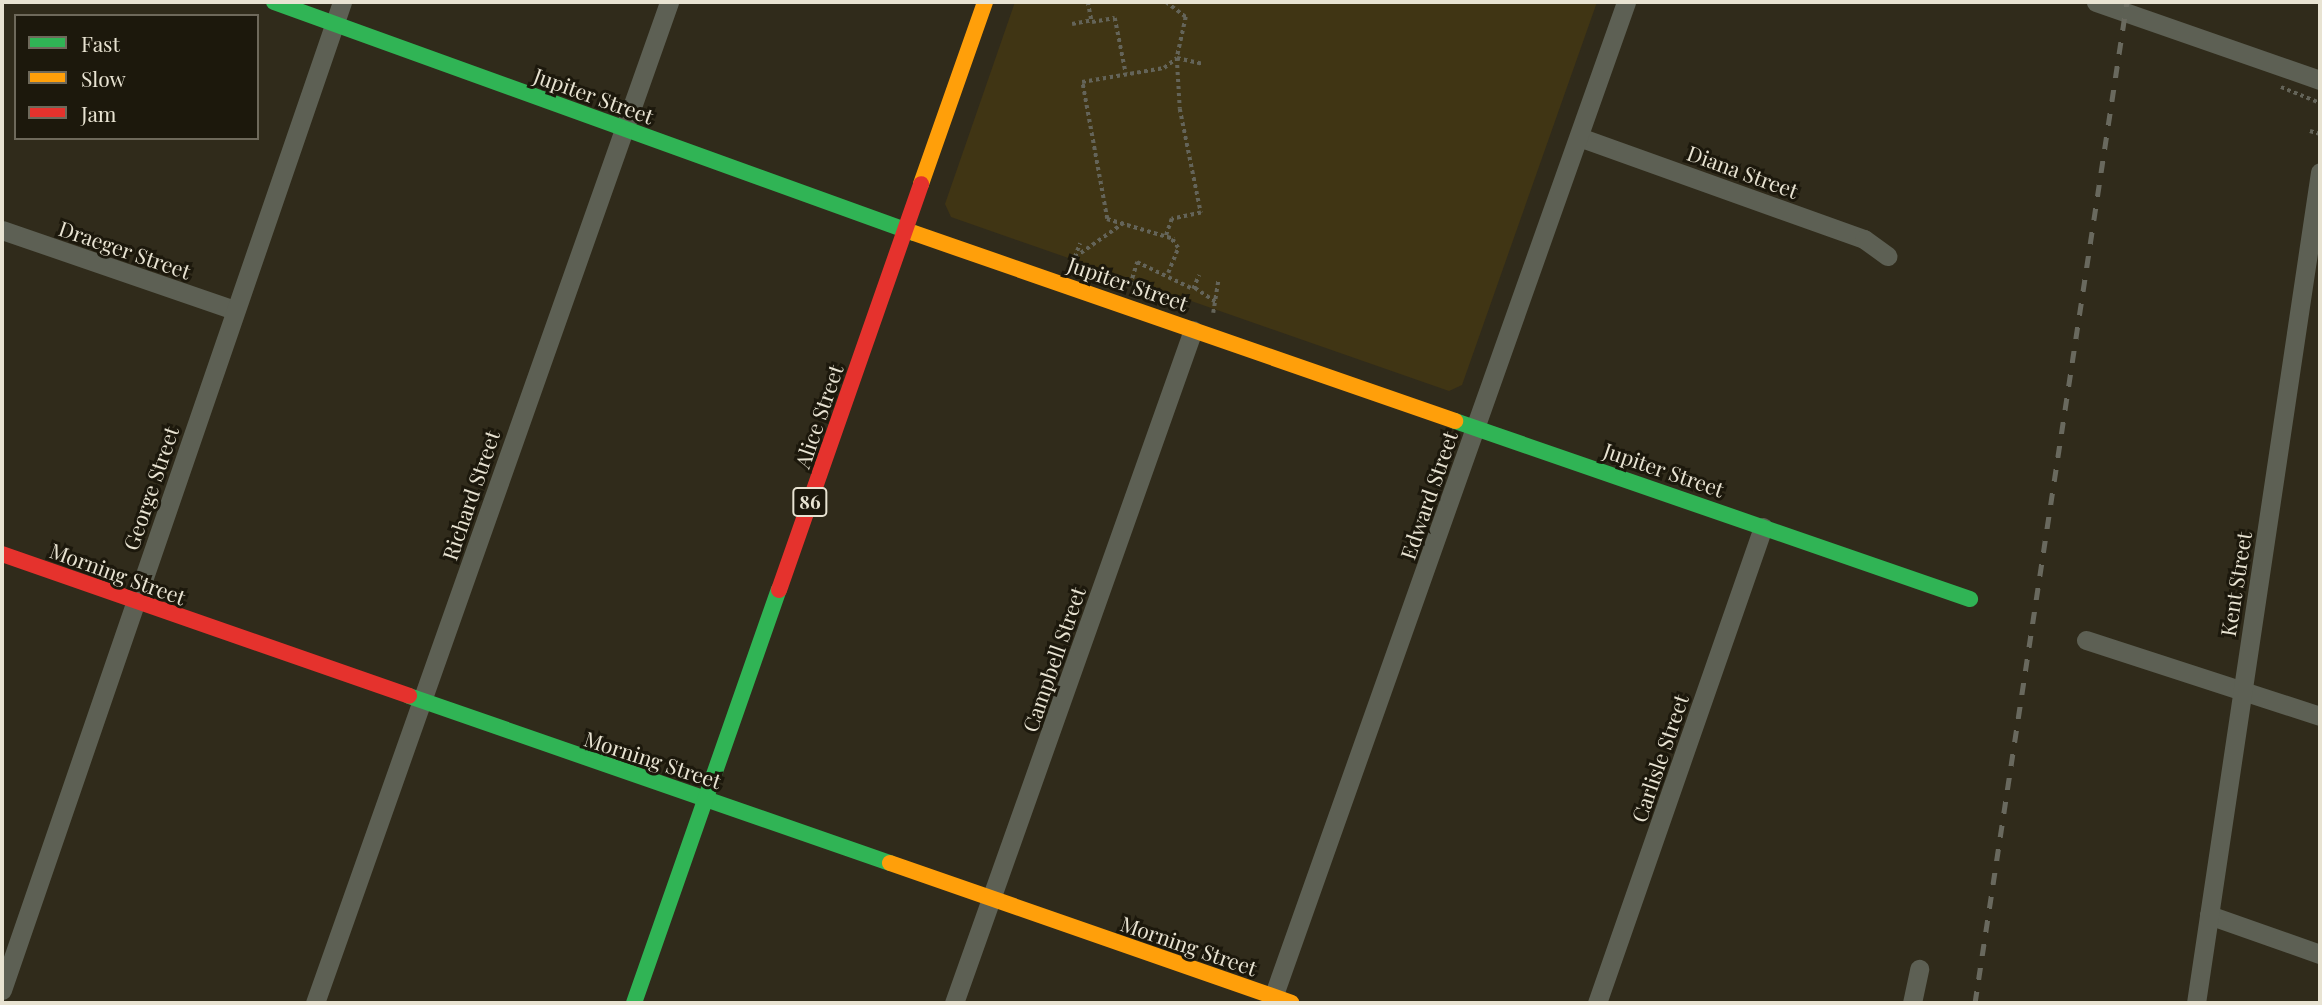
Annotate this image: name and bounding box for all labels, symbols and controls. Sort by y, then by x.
legend [14,14,259,140]
text: Fast [81,29,120,57]
street label: Jupiter Street [530,62,658,128]
text: Slow [81,64,126,92]
text: Jam [81,99,117,127]
street label: Diana Street [1684,139,1802,203]
street label: Draeger Street [56,215,194,283]
street label: Jupiter Street [1064,251,1192,315]
street label: Alice Street [789,361,847,471]
street label: George Street [117,423,183,553]
street label: Richard Street [436,427,504,563]
street label: Edward Street [1394,427,1462,563]
street label: Jupiter Street [1600,437,1728,501]
road number: 86 [791,486,829,517]
street label: Kent Street [2214,530,2256,638]
street label: Morning Street [47,537,189,609]
street label: Campbell Street [1016,583,1090,735]
street label: Carlisle Street [1625,691,1693,825]
street label: Morning Street [581,725,725,793]
street label: Morning Street [1118,910,1260,980]

